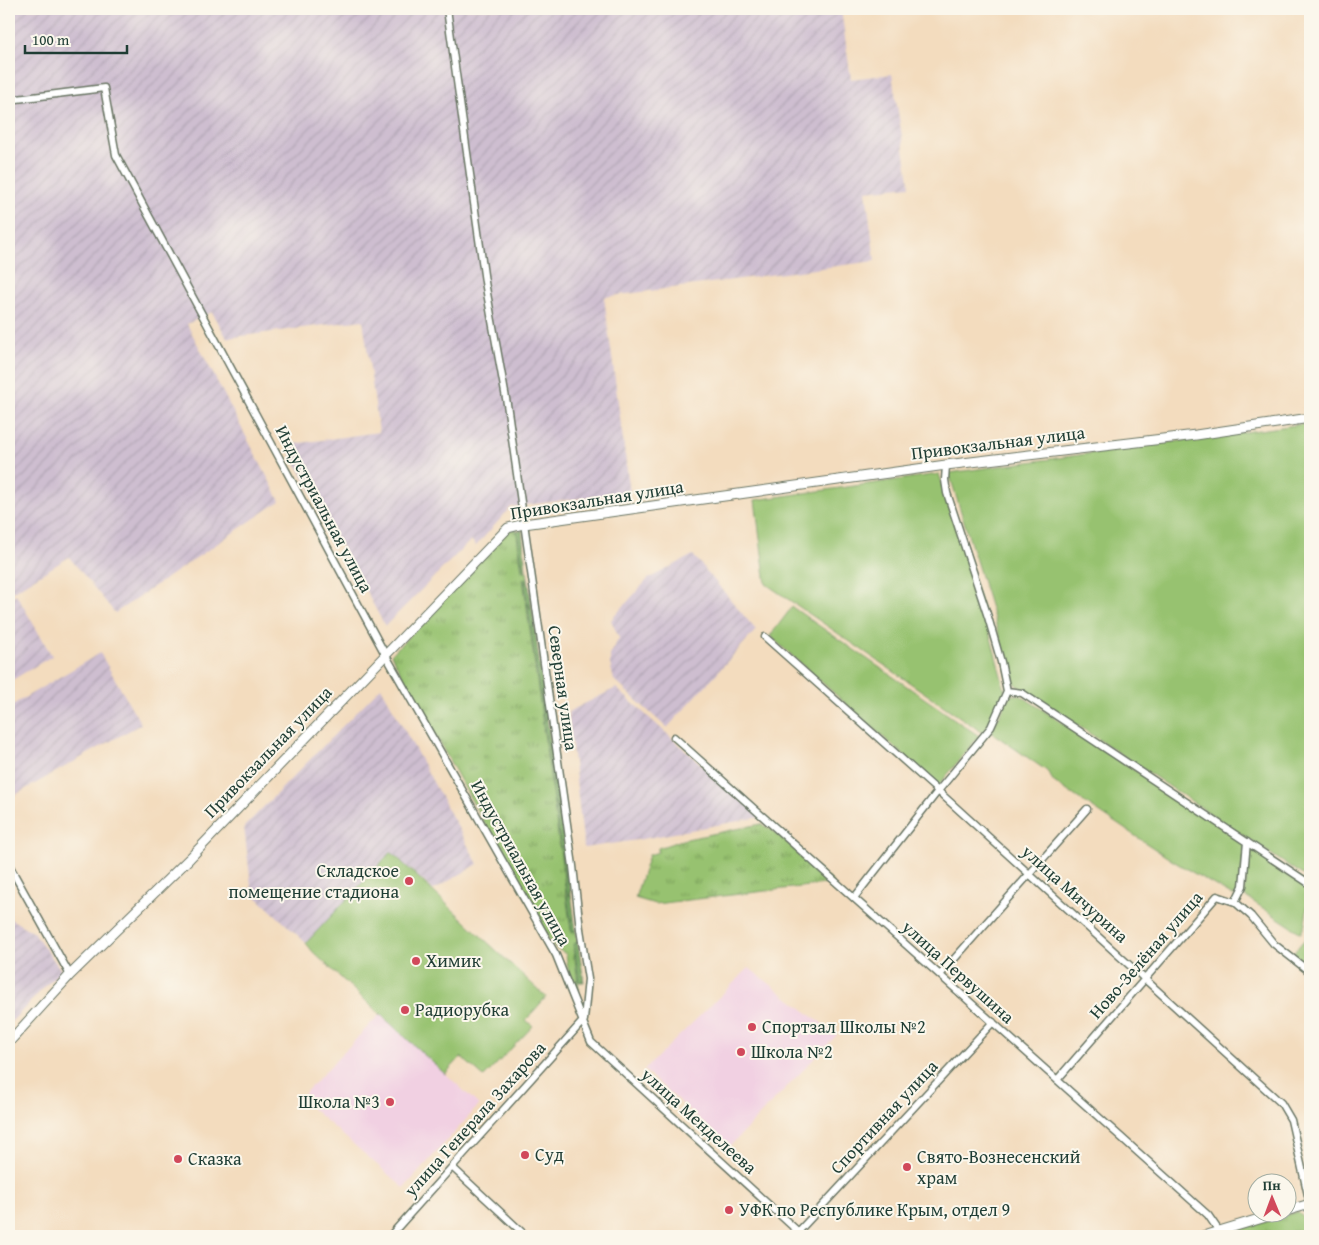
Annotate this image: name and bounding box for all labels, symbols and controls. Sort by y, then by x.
scale bar [25,22,128,54]
text: 100 m [32,29,70,50]
street label: Привокзальная улица [910,418,1087,467]
street label: Индустриальная улица [269,420,380,598]
street label: Привокзальная улица [508,472,686,527]
street label: Северная улица [541,624,586,753]
street label: Привокзальная улица [197,679,338,824]
street label: Индустриальная улица [464,775,579,951]
street label: улица Мичурина [1015,838,1135,949]
place label: Складское помещение стадиона [229,857,399,905]
marker: Складское помещение стадиона [403,875,415,887]
street label: Ново-Зелёная улица [1082,884,1209,1025]
street label: улица Первушина [895,913,1021,1030]
place label: Химик [426,947,481,974]
marker: Химик [410,955,422,967]
place label: Радиорубка [415,996,509,1023]
marker: Радиорубка [399,1004,411,1016]
place label: Спортзал Школы №2 [762,1013,926,1040]
marker: Спортзал Школы №2 [746,1021,758,1033]
street label: улица Генерала Захарова [397,1035,552,1203]
place label: Школа №2 [751,1038,833,1065]
marker: Школа №2 [735,1046,747,1058]
street label: Спортивная улица [823,1053,944,1180]
street label: улица Менделеева [635,1060,764,1180]
place label: Школа №3 [298,1088,380,1115]
marker: Школа №3 [384,1096,396,1108]
place label: Суд [535,1141,564,1168]
place label: Свято-Вознесенский храм [917,1143,1081,1191]
place label: Сказка [188,1145,242,1172]
marker: Суд [519,1149,531,1161]
marker: Сказка [172,1153,184,1165]
marker: Свято-Вознесенский храм [901,1161,913,1173]
north arrow [1246,1172,1296,1222]
text: Пн [1263,1175,1281,1195]
place label: УФК по Республике Крым, отдел 9 [739,1196,1010,1223]
marker: УФК по Республике Крым, отдел 9 [723,1204,735,1216]

